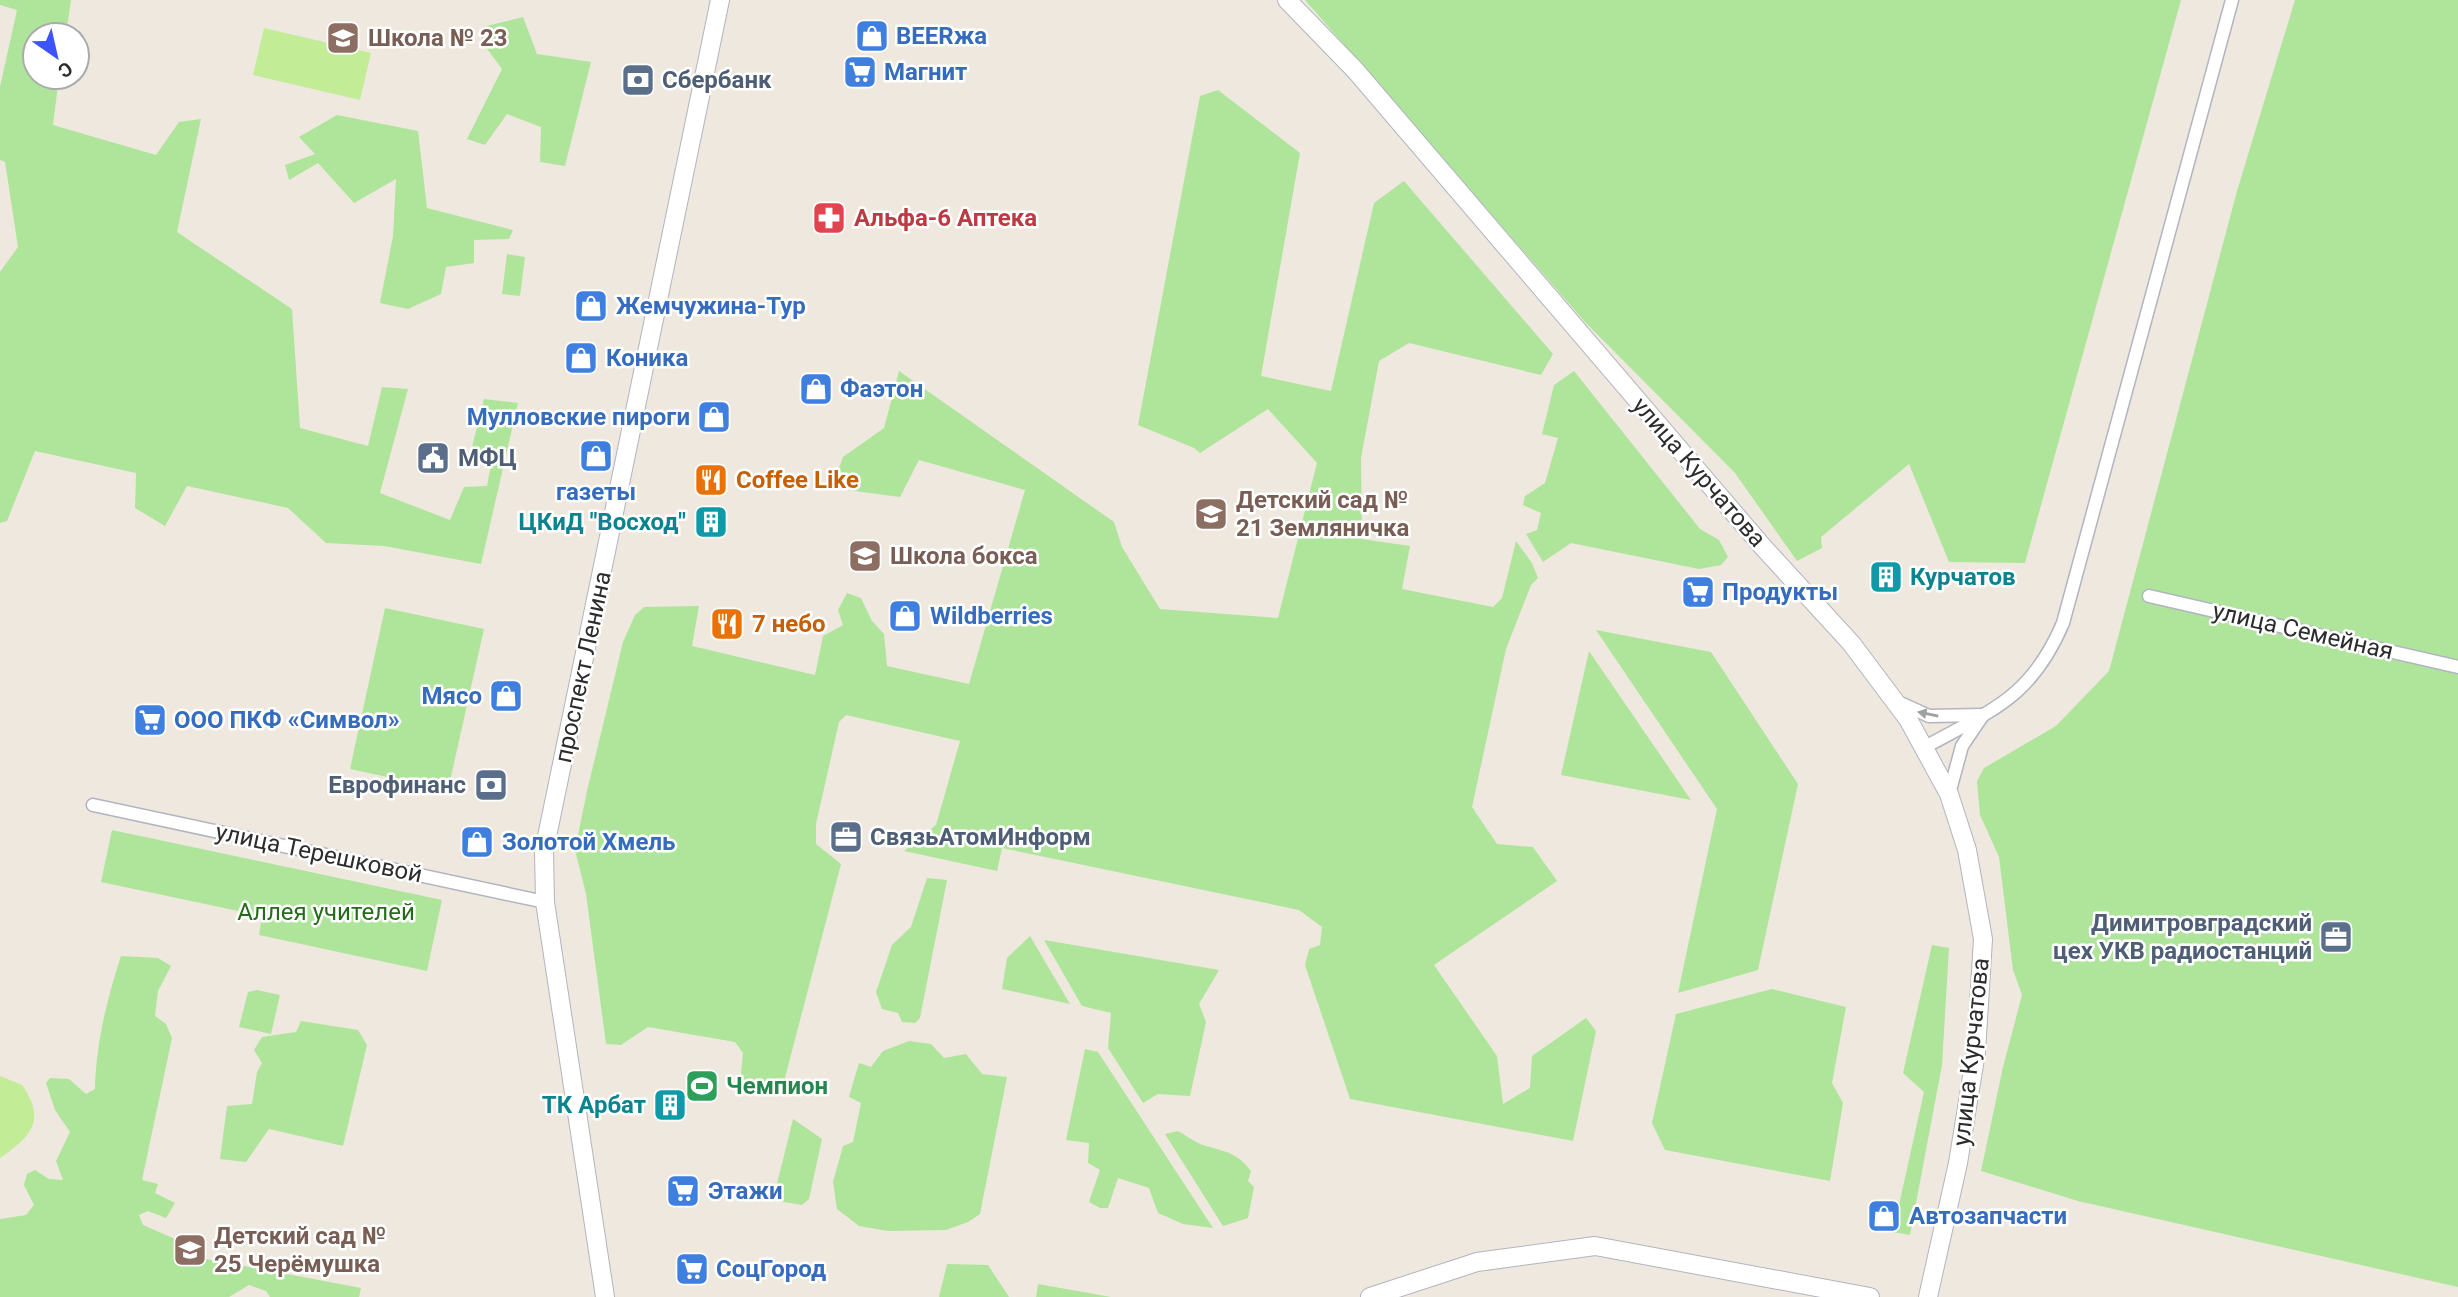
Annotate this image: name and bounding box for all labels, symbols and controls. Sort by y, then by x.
shop icon: BEERжа [853,17,891,55]
school or university icon: Школа № 23 [324,19,362,57]
north arrow [21,21,91,91]
place label: BEERжа [896,22,987,50]
place label: Школа № 23 [368,24,508,52]
supermarket icon: Магнит [841,53,879,91]
text: С [54,57,77,83]
place label: Магнит [884,58,967,86]
bank icon: Сбербанк [619,61,657,99]
place label: Сбербанк [662,66,772,94]
pharmacy icon: Альфа-6 Аптека [810,199,848,237]
place label: Альфа-6 Аптека [854,204,1037,232]
shop icon: Жемчужина-Тур [572,287,610,325]
place label: Жемчужина-Тур [616,292,806,320]
shop icon: Коника [562,339,600,377]
place label: Коника [606,344,688,372]
shop icon: Фаэтон [797,370,835,408]
place label: Фаэтон [840,375,923,403]
street label: улица Курчатова [1626,391,1772,553]
shop icon: Мулловские пироги [695,398,733,436]
place label: Мулловские пироги [467,403,690,431]
shop icon: газеты [577,437,615,475]
public building icon: МФЦ [414,439,452,477]
place label: МФЦ [458,444,517,472]
restaurant icon: Coffee Like [692,461,730,499]
place label: Coffee Like [736,466,859,494]
place label: газеты [556,478,636,506]
place label: Детский сад № 21 Земляничка [1236,486,1410,542]
school or university icon: Детский сад № 21 Земляничка [1192,495,1230,533]
building icon: ЦКиД "Восход" [692,503,730,541]
place label: ЦКиД "Восход" [519,508,686,536]
school or university icon: Школа бокса [846,537,884,575]
place label: Школа бокса [890,542,1038,570]
building icon: Курчатов [1867,558,1905,596]
place label: Курчатов [1910,563,2016,591]
street label: проспект Ленина [549,569,617,765]
supermarket icon: Продукты [1679,573,1717,611]
place label: Продукты [1722,578,1838,606]
shop icon: Wildberries [886,597,924,635]
street label: улица Семейная [2210,597,2396,665]
place label: Wildberries [930,602,1053,630]
restaurant icon: 7 небо [708,605,746,643]
place label: 7 небо [752,610,826,638]
shop icon: Мясо [487,677,525,715]
place label: Мясо [422,682,482,710]
supermarket icon: ООО ПКФ «Символ» [131,701,169,739]
place label: ООО ПКФ «Символ» [174,706,400,734]
one-way arrow [1917,709,1939,720]
bank icon: Еврофинанс [472,766,510,804]
place label: Еврофинанс [328,771,466,799]
street label: улица Терешковой [213,817,425,889]
office icon: СвязьАтомИнформ [827,818,865,856]
shop icon: Золотой Хмель [458,823,496,861]
place label: СвязьАтомИнформ [870,823,1091,851]
place label: Золотой Хмель [502,828,675,856]
park label: Аллея учителей [237,898,415,926]
place label: Димитровградский цех УКВ радиостанций [2053,909,2312,965]
office icon: Димитровградский цех УКВ радиостанций [2317,918,2355,956]
street label: улица Курчатова [1947,957,1995,1147]
sports icon: Чемпион [683,1067,721,1105]
place label: Чемпион [726,1072,828,1100]
building icon: ТК Арбат [651,1086,689,1124]
place label: ТК Арбат [542,1091,646,1119]
supermarket icon: Этажи [664,1172,702,1210]
place label: Этажи [708,1177,783,1205]
shop icon: Автозапчасти [1865,1197,1903,1235]
place label: Автозапчасти [1909,1202,2067,1230]
place label: Детский сад № 25 Черёмушка [214,1222,386,1278]
school or university icon: Детский сад № 25 Черёмушка [171,1231,209,1269]
supermarket icon: СоцГород [673,1250,711,1288]
place label: СоцГород [716,1255,826,1283]

